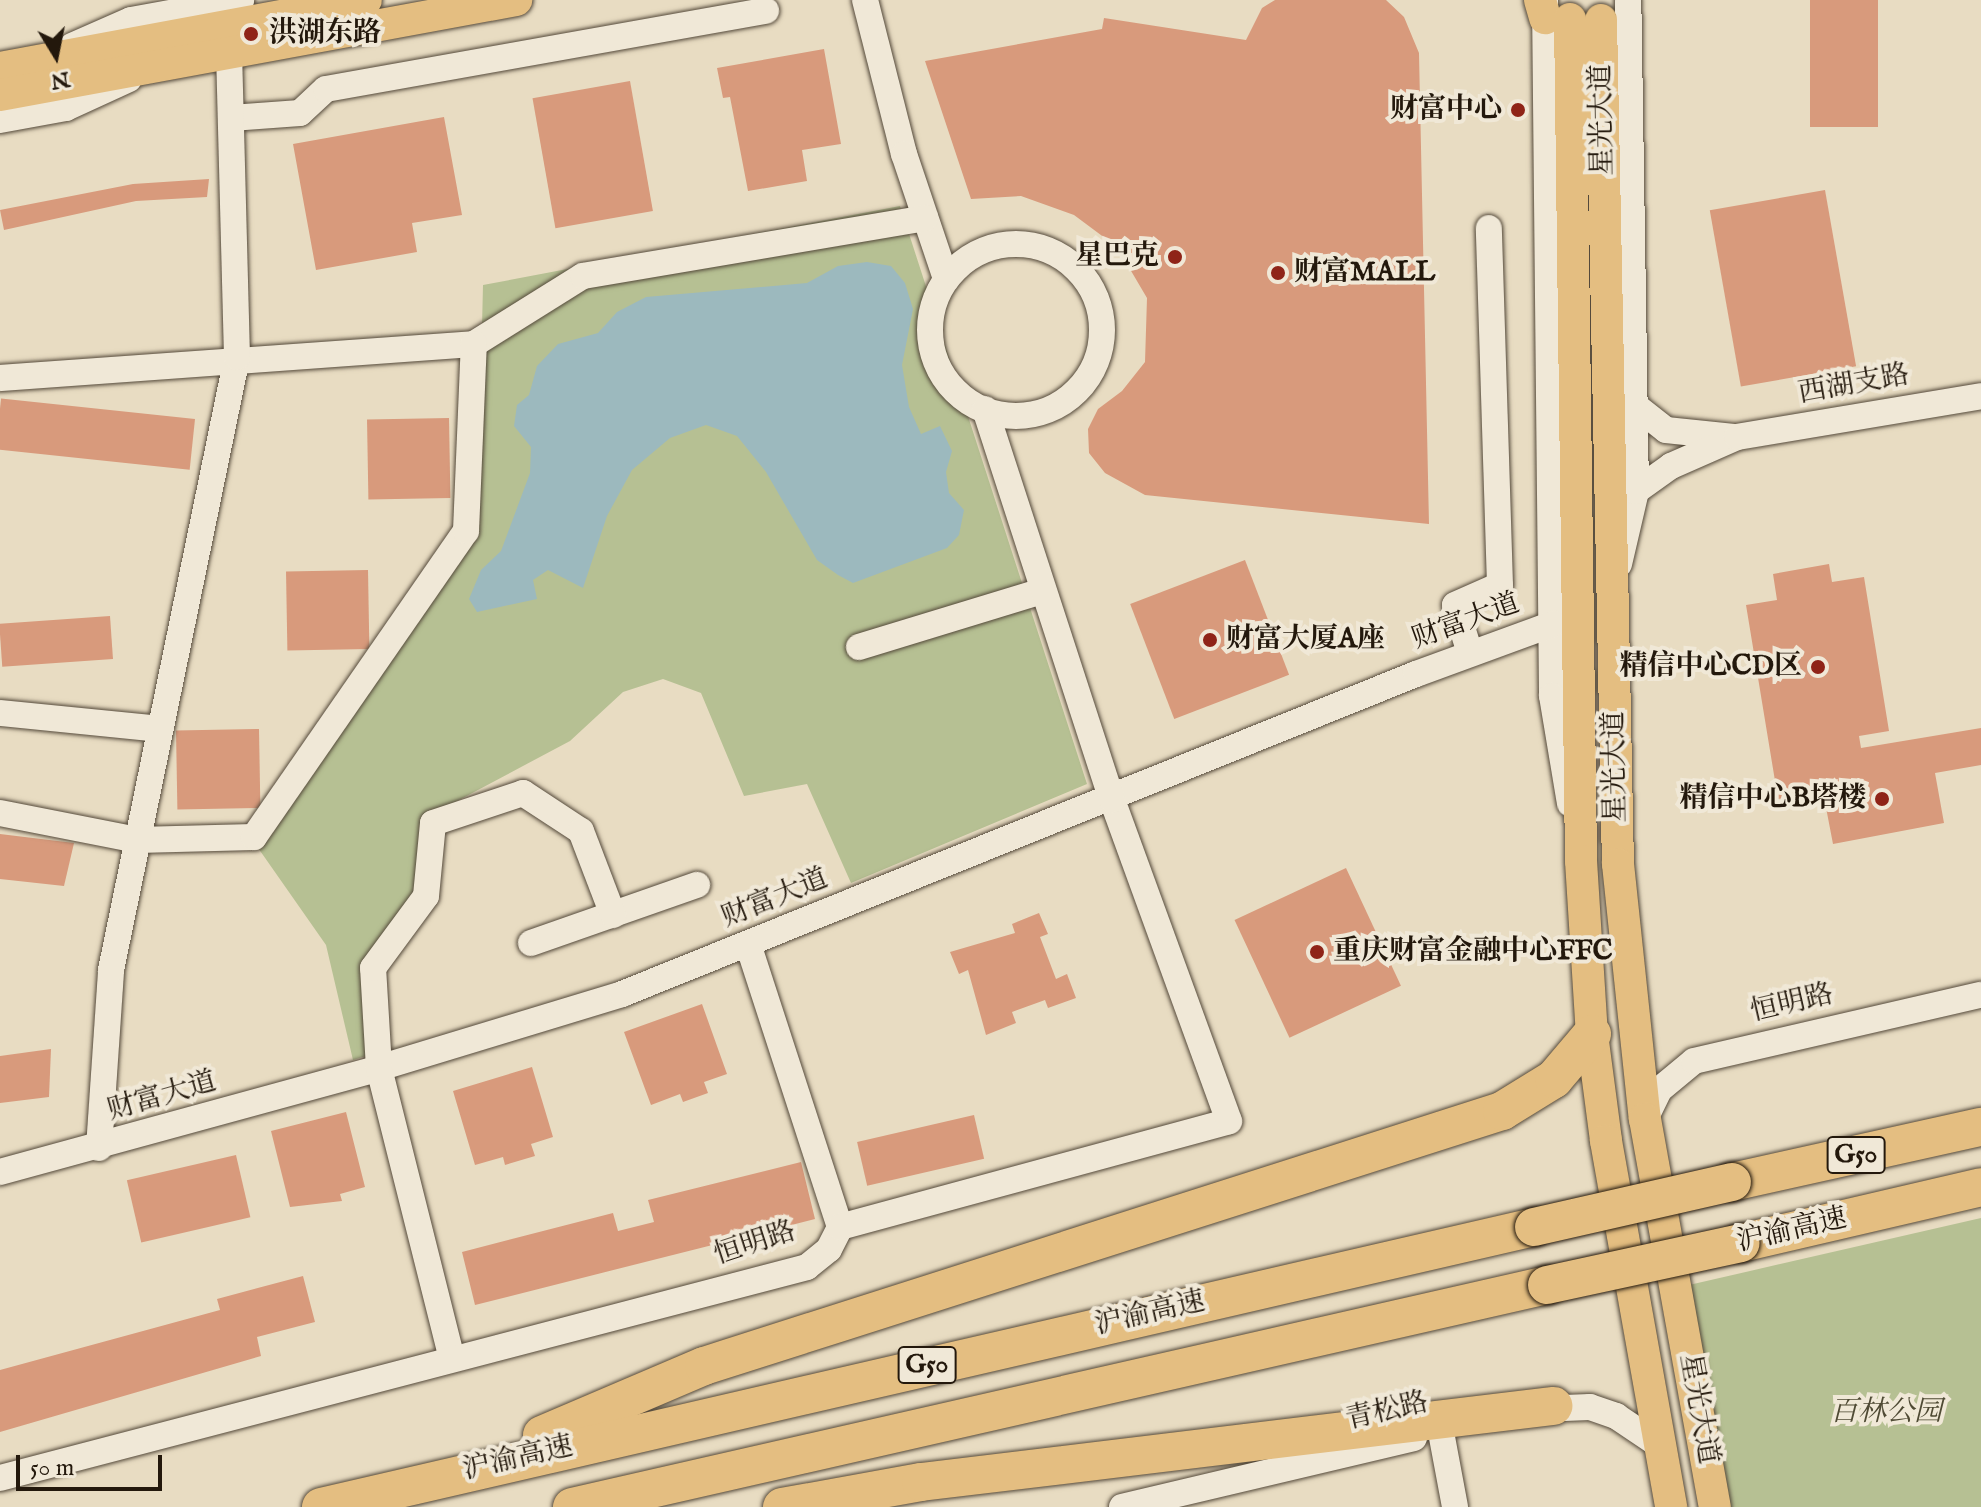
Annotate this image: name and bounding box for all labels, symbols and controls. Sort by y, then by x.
north arrow [16,16,96,96]
place label: 洪湖东路 [269,17,381,51]
marker: 洪湖东路 [240,23,262,45]
text: N [48,64,72,95]
street label: 星光大道 [1585,64,1621,176]
place label: 财富中心 [1390,93,1502,127]
marker: 财富中心 [1509,101,1527,119]
place label: 星巴克 [1075,240,1159,274]
marker: 星巴克 [1166,248,1184,266]
place label: 财富MALL [1294,256,1435,290]
marker: 财富MALL [1269,264,1287,282]
street label: 西湖支路 [1796,359,1912,411]
street label: 财富大道 [1408,587,1524,657]
place label: 财富大厦A座 [1226,623,1385,657]
marker: 财富大厦A座 [1201,631,1219,649]
place label: 精信中心CD区 [1620,650,1802,684]
marker: 精信中心CD区 [1809,658,1827,676]
street label: 星光大道 [1598,711,1634,823]
place label: 精信中心B塔楼 [1679,782,1866,816]
marker: 精信中心B塔楼 [1873,790,1891,808]
street label: 财富大道 [717,862,833,936]
place label: 重庆财富金融中心FFC [1333,935,1613,969]
marker: 重庆财富金融中心FFC [1308,943,1326,961]
street label: 恒明路 [1747,978,1837,1030]
street label: 财富大道 [104,1065,220,1129]
road number: G50 [1826,1133,1886,1177]
street label: 沪渝高速 [1734,1202,1850,1260]
street label: 恒明路 [710,1215,800,1273]
street label: 沪渝高速 [1092,1285,1208,1343]
road number: G50 [897,1343,957,1387]
street label: 星光大道 [1672,1351,1724,1467]
street label: 青松路 [1342,1386,1432,1438]
park label: 百林公园 [1830,1396,1942,1430]
street label: 沪渝高速 [460,1430,576,1488]
scale bar [20,1439,166,1489]
text: 50 m [30,1453,74,1484]

